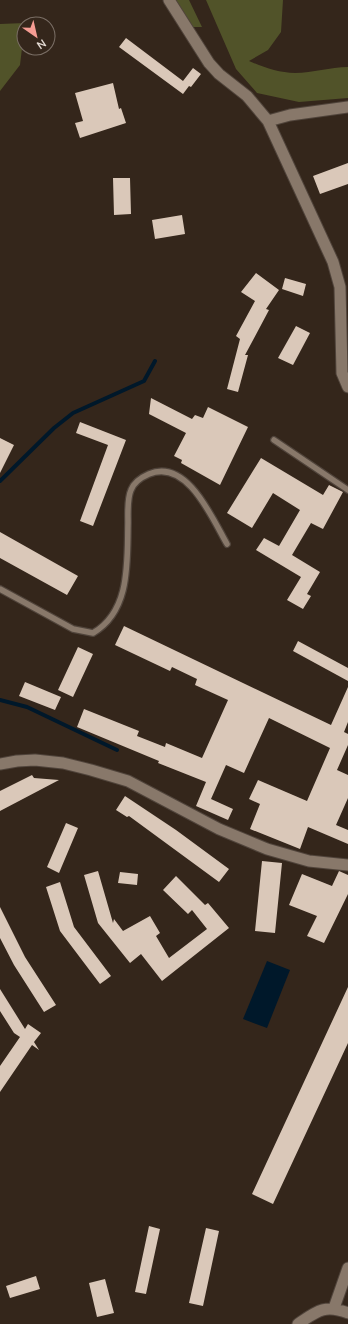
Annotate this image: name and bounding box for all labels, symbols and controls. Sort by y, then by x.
north arrow [16,16,56,56]
text: N [34,36,49,52]

